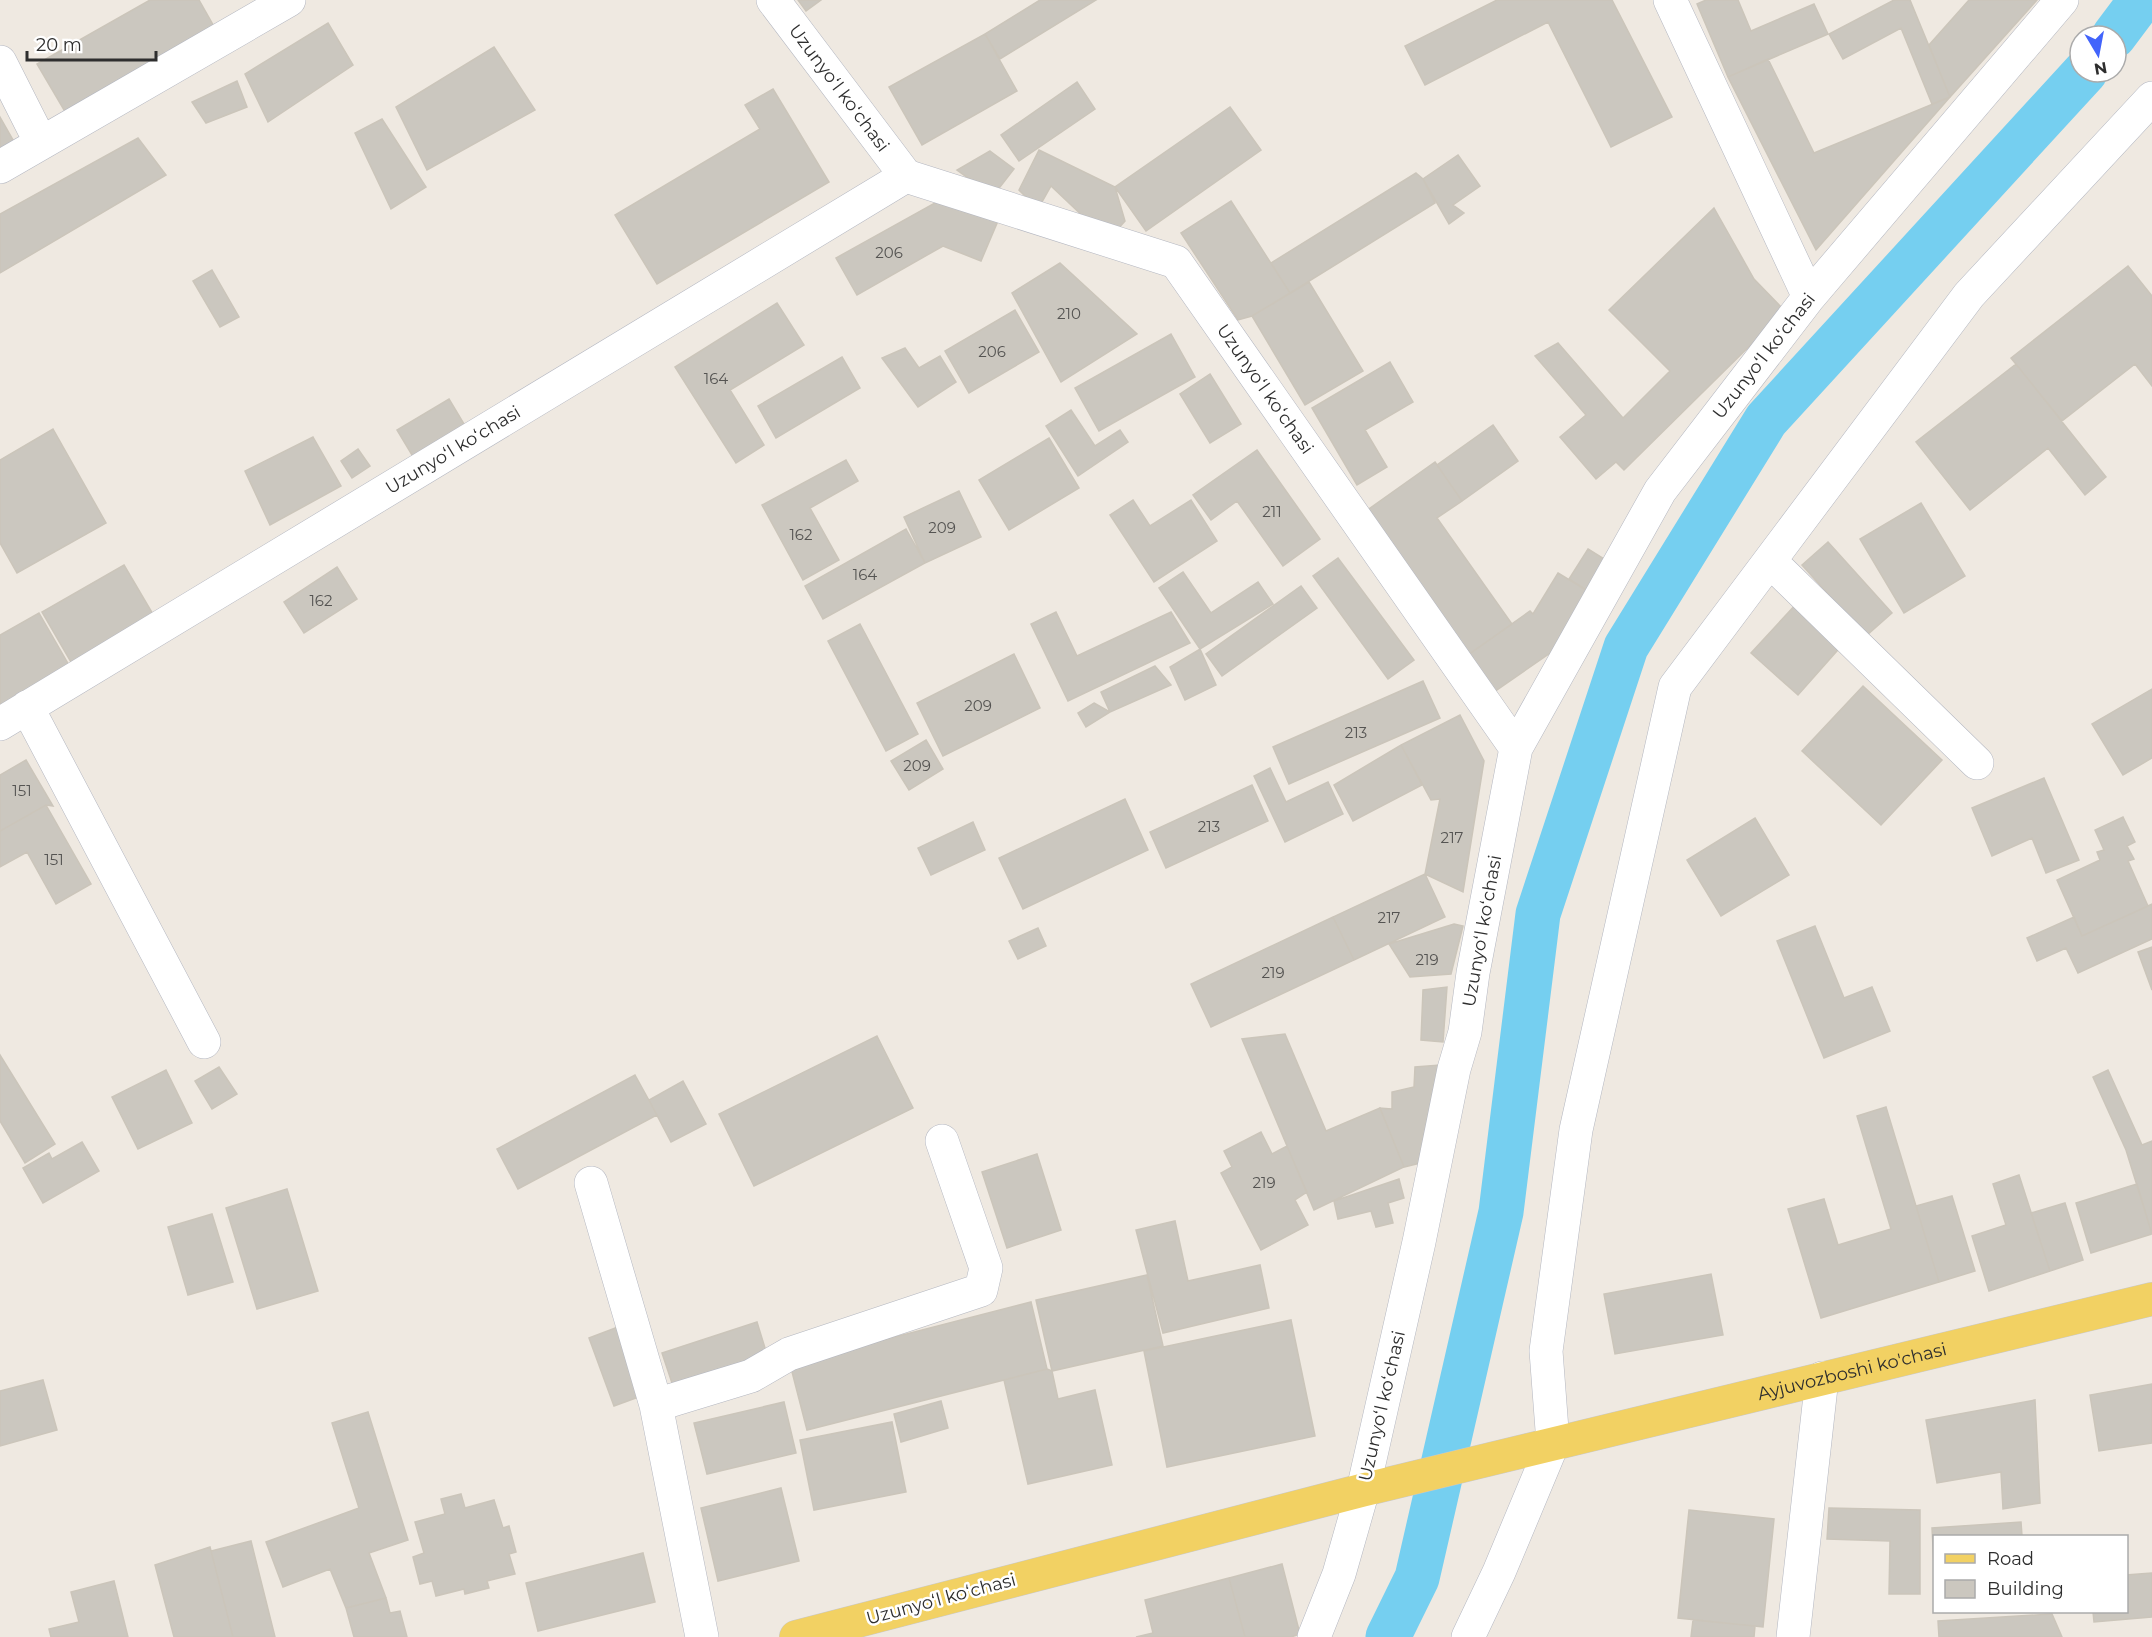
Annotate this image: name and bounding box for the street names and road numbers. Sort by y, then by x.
street label: Uzunyoʻl koʻchasi [784,20,894,156]
street label: Uzunyoʻl koʻchasi [1708,289,1820,423]
street label: Uzunyoʻl koʻchasi [1212,320,1318,458]
street label: Uzunyoʻl koʻchasi [381,401,525,499]
street label: Uzunyoʻl koʻchasi [1458,853,1506,1009]
street label: Uzunyoʻl koʻchasi [1354,1329,1410,1483]
street label: Ayjuvozboshi ko'chasi [1755,1338,1949,1405]
street label: Uzunyoʻl koʻchasi [864,1568,1018,1630]

